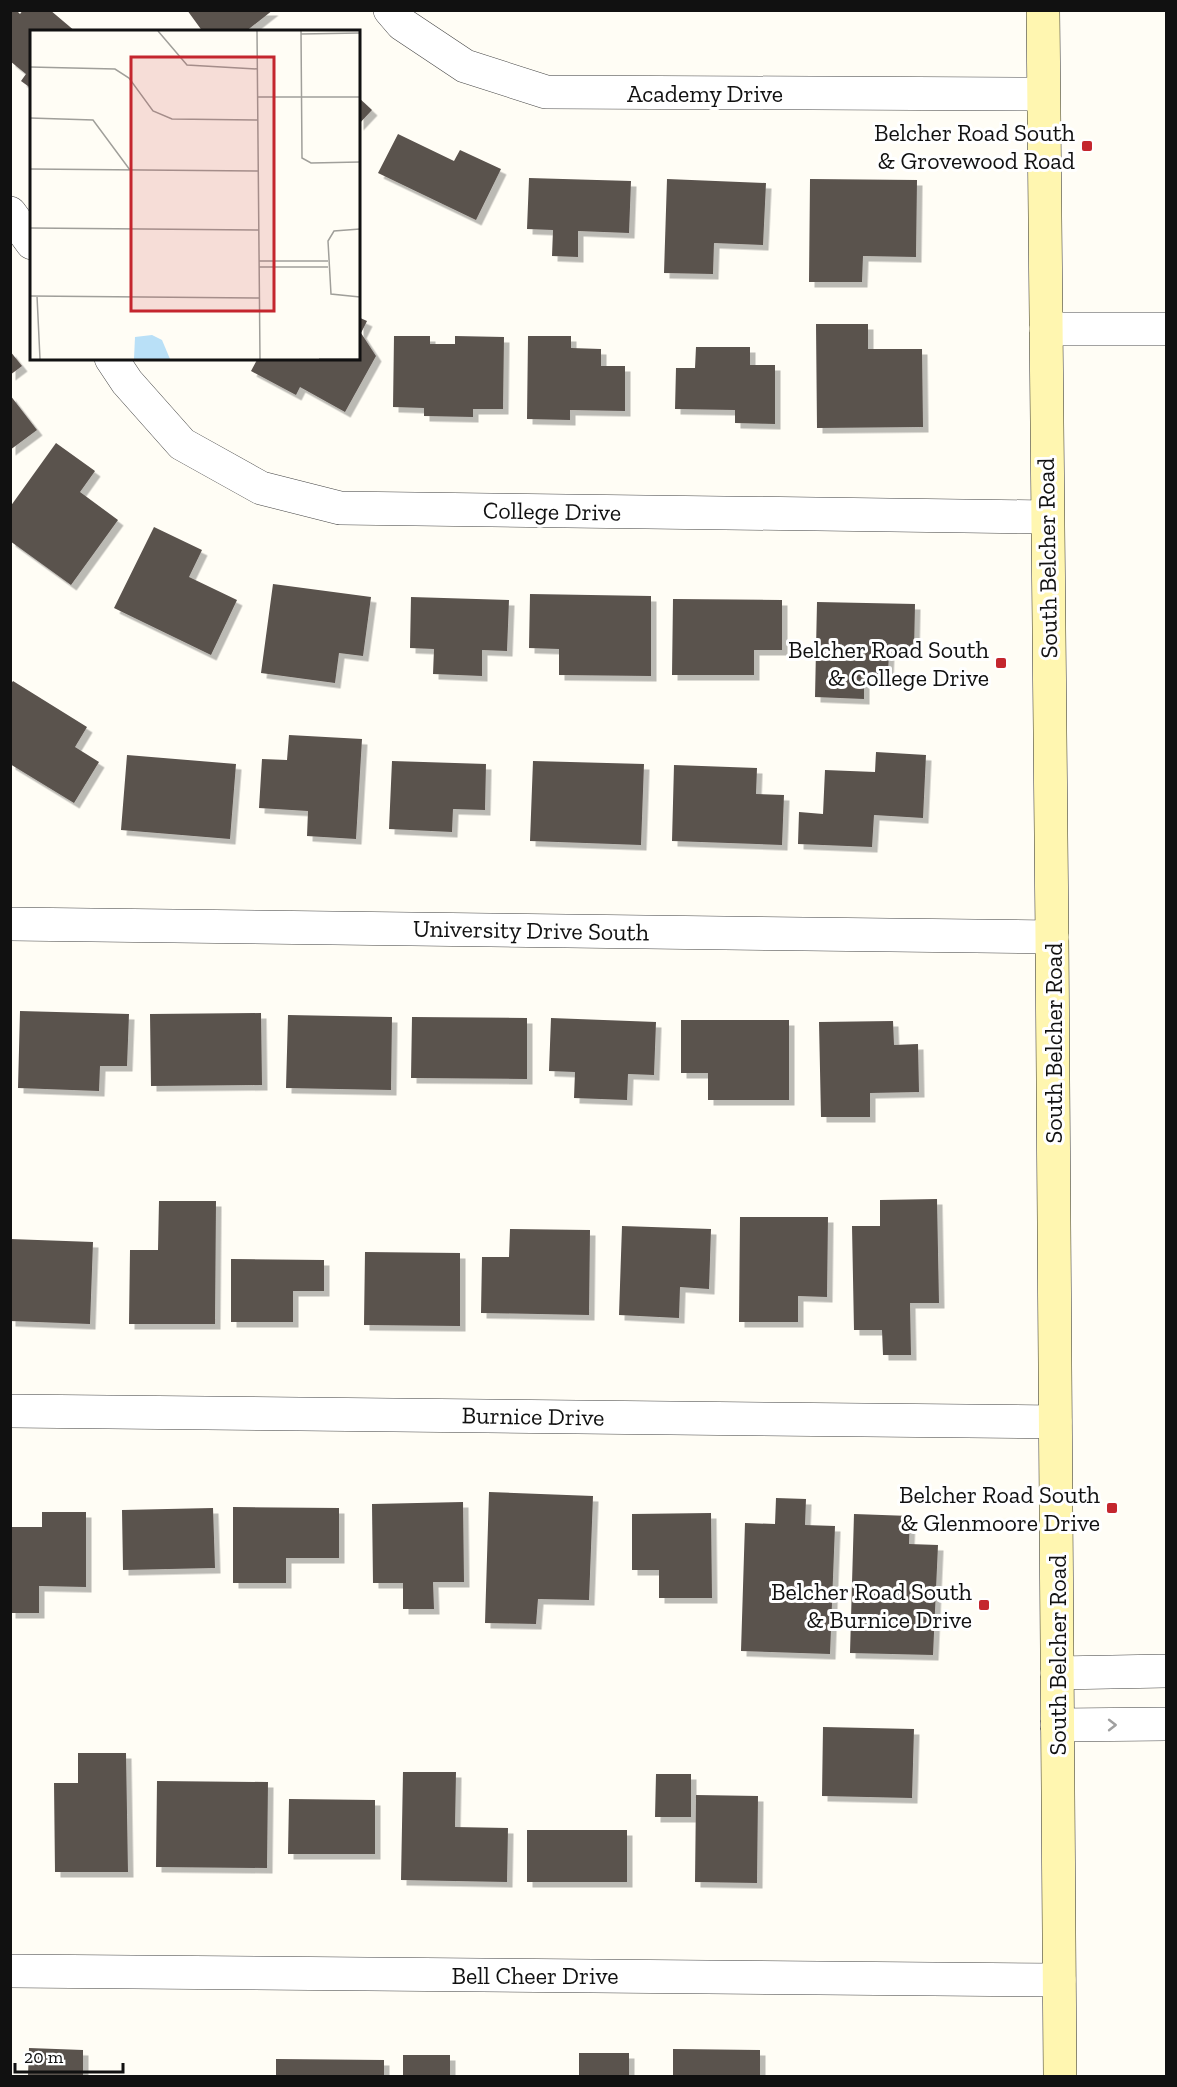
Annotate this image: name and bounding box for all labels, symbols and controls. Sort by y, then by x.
inset map [30,30,360,360]
street label: Academy Drive [627,79,783,108]
place label: Belcher Road South & Grovewood Road [874,118,1076,175]
marker: Belcher Road South & Grovewood Road [1080,139,1094,153]
street label: South Belcher Road [1031,457,1063,659]
street label: College Drive [483,495,621,527]
place label: Belcher Road South & College Drive [788,635,990,692]
marker: Belcher Road South & College Drive [994,656,1008,670]
street label: University Drive South [413,913,650,947]
street label: South Belcher Road [1039,943,1068,1143]
street label: Burnice Drive [461,1400,605,1432]
place label: Belcher Road South & Glenmoore Drive [899,1480,1101,1537]
marker: Belcher Road South & Glenmoore Drive [1105,1501,1119,1515]
street label: South Belcher Road [1043,1555,1072,1755]
place label: Belcher Road South & Burnice Drive [771,1577,973,1634]
marker: Belcher Road South & Burnice Drive [977,1598,991,1612]
one-way arrow [1107,1719,1116,1731]
street label: Bell Cheer Drive [451,1961,619,1990]
scale bar [15,2036,123,2074]
text: 20 m [24,2046,64,2068]

